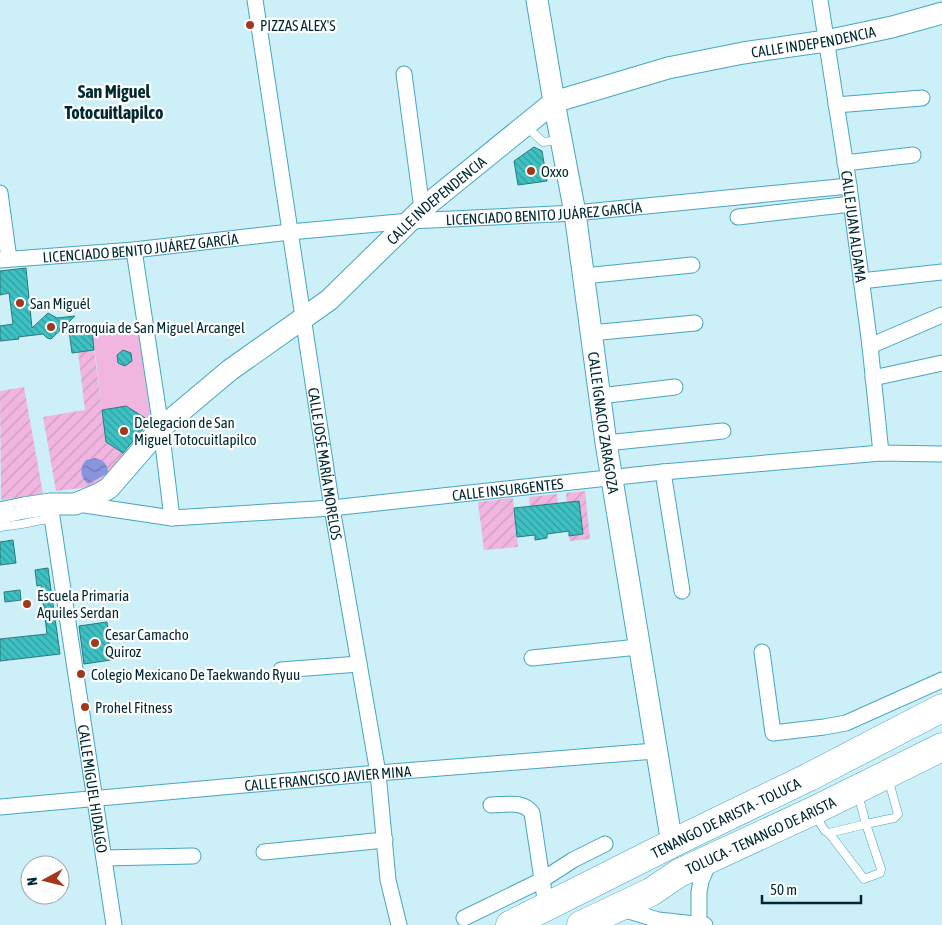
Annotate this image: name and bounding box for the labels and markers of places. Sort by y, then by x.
place label: PIZZAS ALEX'S [260,17,335,34]
marker: PIZZAS ALEX'S [244,19,256,31]
place label: Oxxo [541,163,569,180]
marker: Oxxo [525,165,537,177]
place label: San Miguél [30,295,91,312]
marker: San Miguél [14,297,26,309]
place label: Parroquia de San Miguel Arcangel [61,319,245,336]
marker: Parroquia de San Miguel Arcangel [45,321,57,333]
place label: Delegacion de San Miguel Totocuitlapilco [134,414,257,448]
marker: Delegacion de San Miguel Totocuitlapilco [118,425,130,437]
place label: Escuela Primaria Aquiles Serdan [37,587,129,621]
marker: Escuela Primaria Aquiles Serdan [21,598,33,610]
place label: Cesar Camacho Quiroz [105,626,189,660]
marker: Cesar Camacho Quiroz [89,637,101,649]
place label: Colegio Mexicano De Taekwando Ryuu [91,666,300,683]
marker: Colegio Mexicano De Taekwando Ryuu [75,668,87,680]
place label: Prohel Fitness [95,699,172,716]
marker: Prohel Fitness [79,701,91,713]

